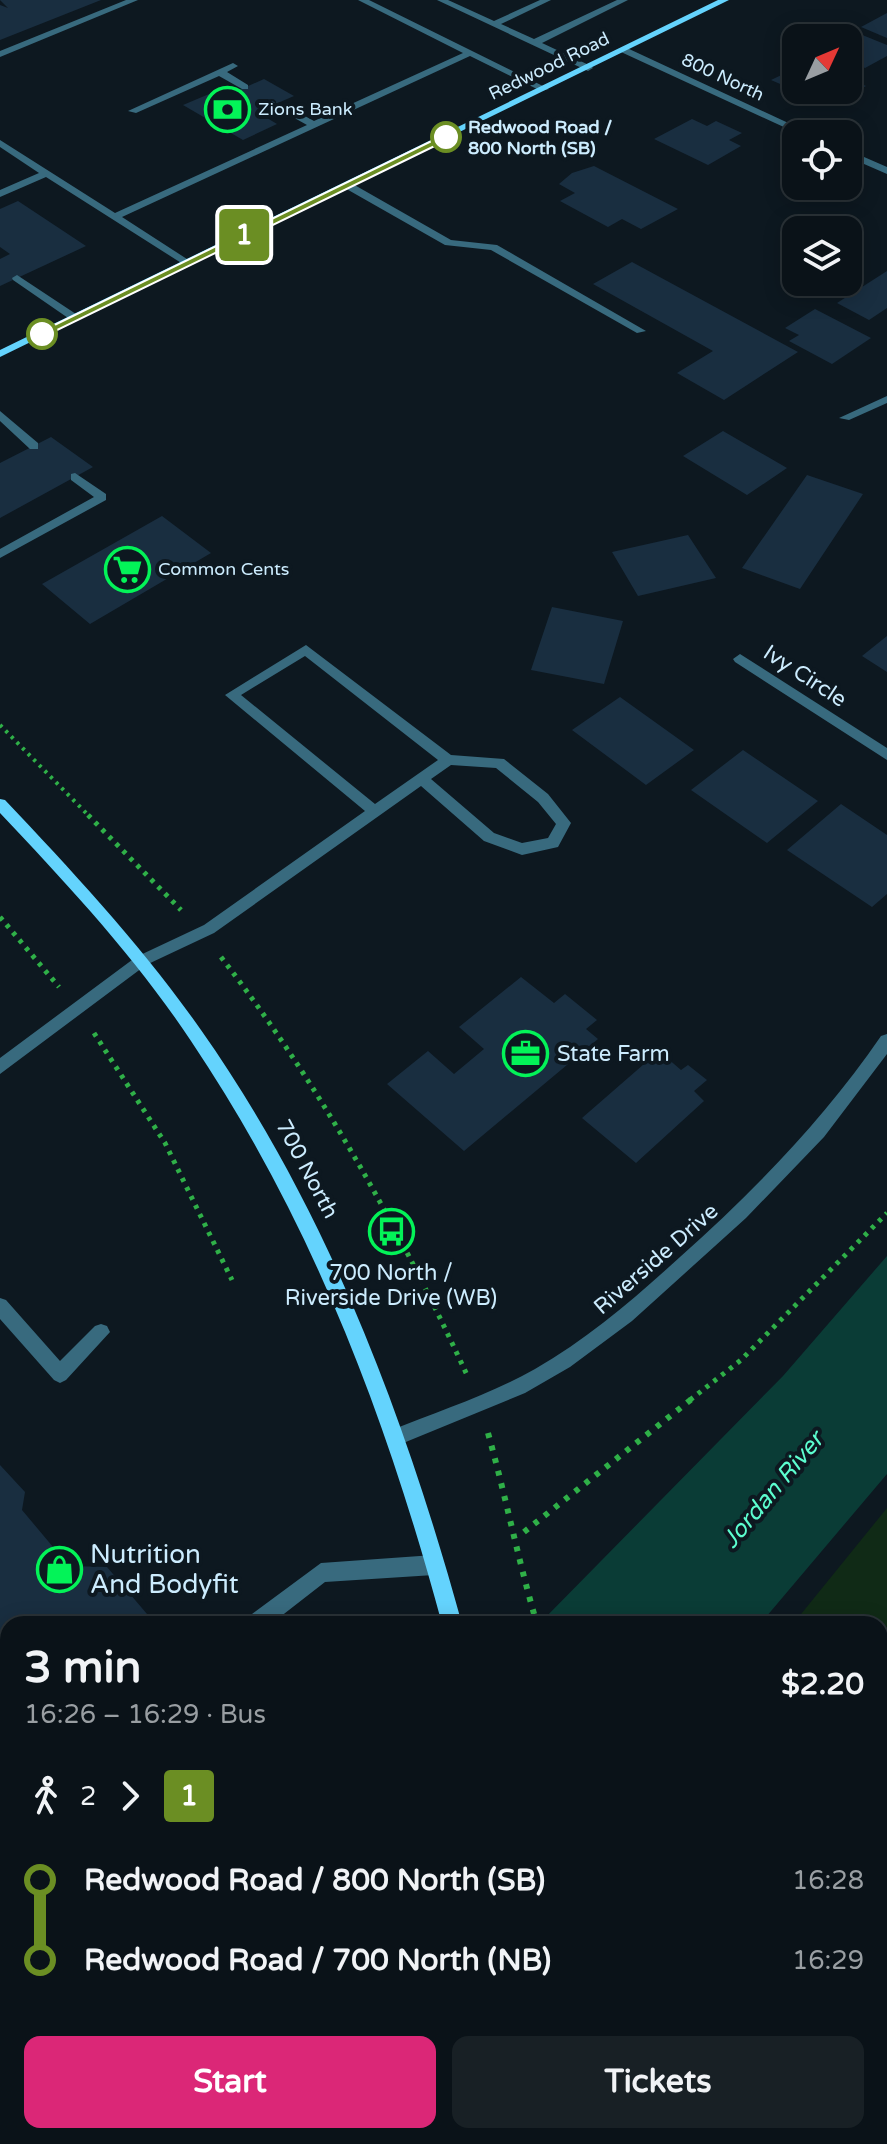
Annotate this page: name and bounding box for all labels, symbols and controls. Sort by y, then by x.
north arrow [782,24,862,104]
map controls [782,24,862,296]
street label: Redwood Road [485,27,613,105]
street label: 800 North [678,48,768,106]
bank icon: Zions Bank [203,85,251,133]
place label: Zions Bank [258,98,353,120]
place label: Redwood Road / 800 North (SB) [468,116,612,159]
button: locate [782,120,862,200]
marker: Redwood Road / 800 North (SB) [431,122,461,152]
line badge: 1 [218,209,270,261]
button: layers [782,216,862,296]
text: 1 [235,218,253,252]
unlabelled marker [27,319,57,349]
supermarket icon: Common Cents [103,545,151,593]
place label: Common Cents [158,558,289,580]
street label: Ivy Circle [759,640,851,712]
office icon: State Farm [502,1030,550,1078]
place label: State Farm [557,1041,670,1067]
street label: 700 North [270,1115,344,1223]
street label: Riverside Drive [589,1198,723,1320]
bus stop icon: 700 North / Riverside Drive (WB) [367,1208,415,1256]
place label: 700 North / Riverside Drive (WB) [285,1260,497,1311]
water label: Jordan River [716,1424,832,1554]
place label: Nutrition And Bodyfit [90,1539,239,1600]
shop icon: Nutrition And Bodyfit [35,1545,83,1593]
text: 3 min [24,1642,141,1695]
text: $2.20 [781,1666,864,1703]
text: 16:26 – 16:29 · Bus [24,1699,266,1730]
icon: walk [24,1774,68,1818]
icon: forward [108,1774,152,1818]
text: 1 [180,1779,198,1813]
text: 2 [80,1781,96,1812]
text: Redwood Road / 800 North (SB) [84,1862,545,1899]
text: 16:28 [792,1865,864,1896]
text: Redwood Road / 700 North (NB) [84,1942,551,1979]
text: 16:29 [792,1945,864,1976]
button: Start [24,2036,436,2128]
button: Tickets [452,2036,864,2128]

